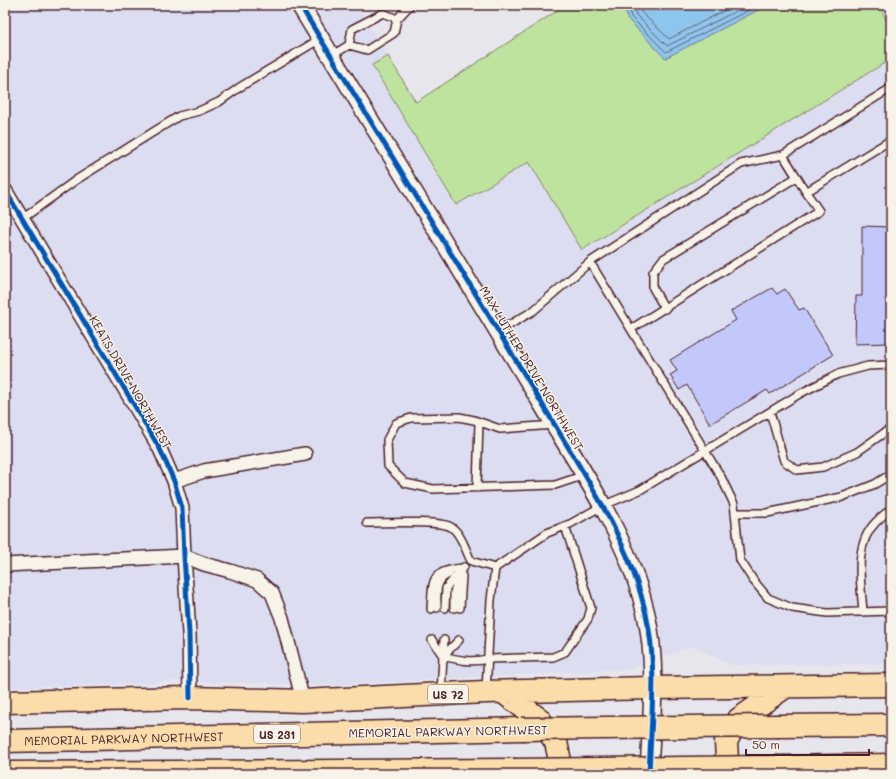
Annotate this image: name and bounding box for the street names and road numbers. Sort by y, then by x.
street label: MAX LUTHER DRIVE NORTHWEST [476,283,588,454]
street label: KEATS DRIVE NORTHWEST [86,312,176,452]
road number: US 72 [428,685,468,703]
street label: MEMORIAL PARKWAY NORTHWEST [348,721,548,741]
road number: US 231 [254,725,300,743]
street label: MEMORIAL PARKWAY NORTHWEST [24,728,224,749]

